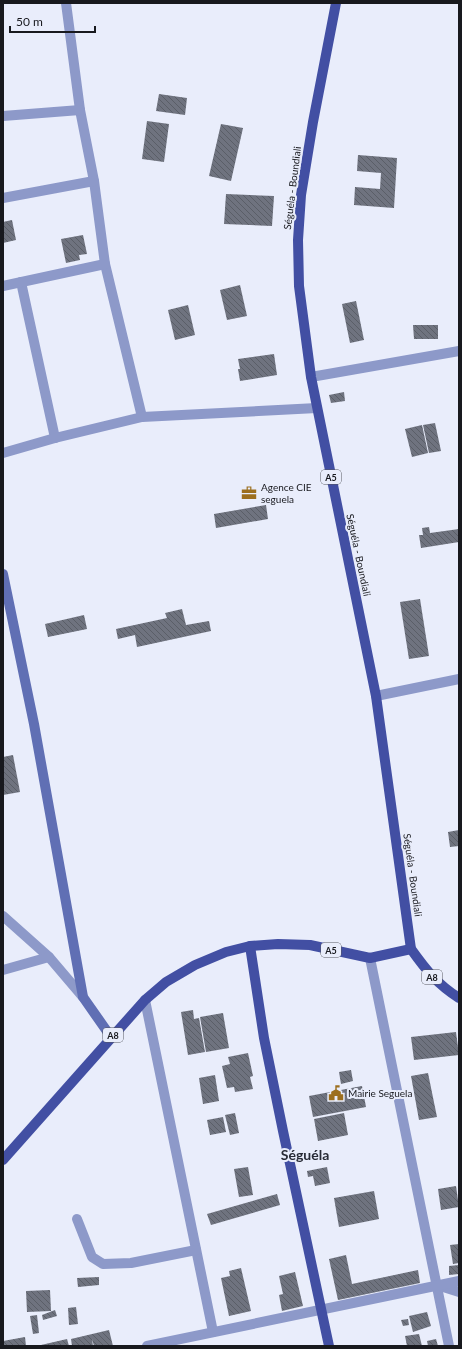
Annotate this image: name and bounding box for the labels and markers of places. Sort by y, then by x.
place label: Agence CIE seguela [261,481,312,505]
office icon: Agence CIE seguela [240,484,258,502]
public building icon: Mairie Seguela [327,1084,345,1102]
place label: Mairie Seguela [348,1087,412,1099]

